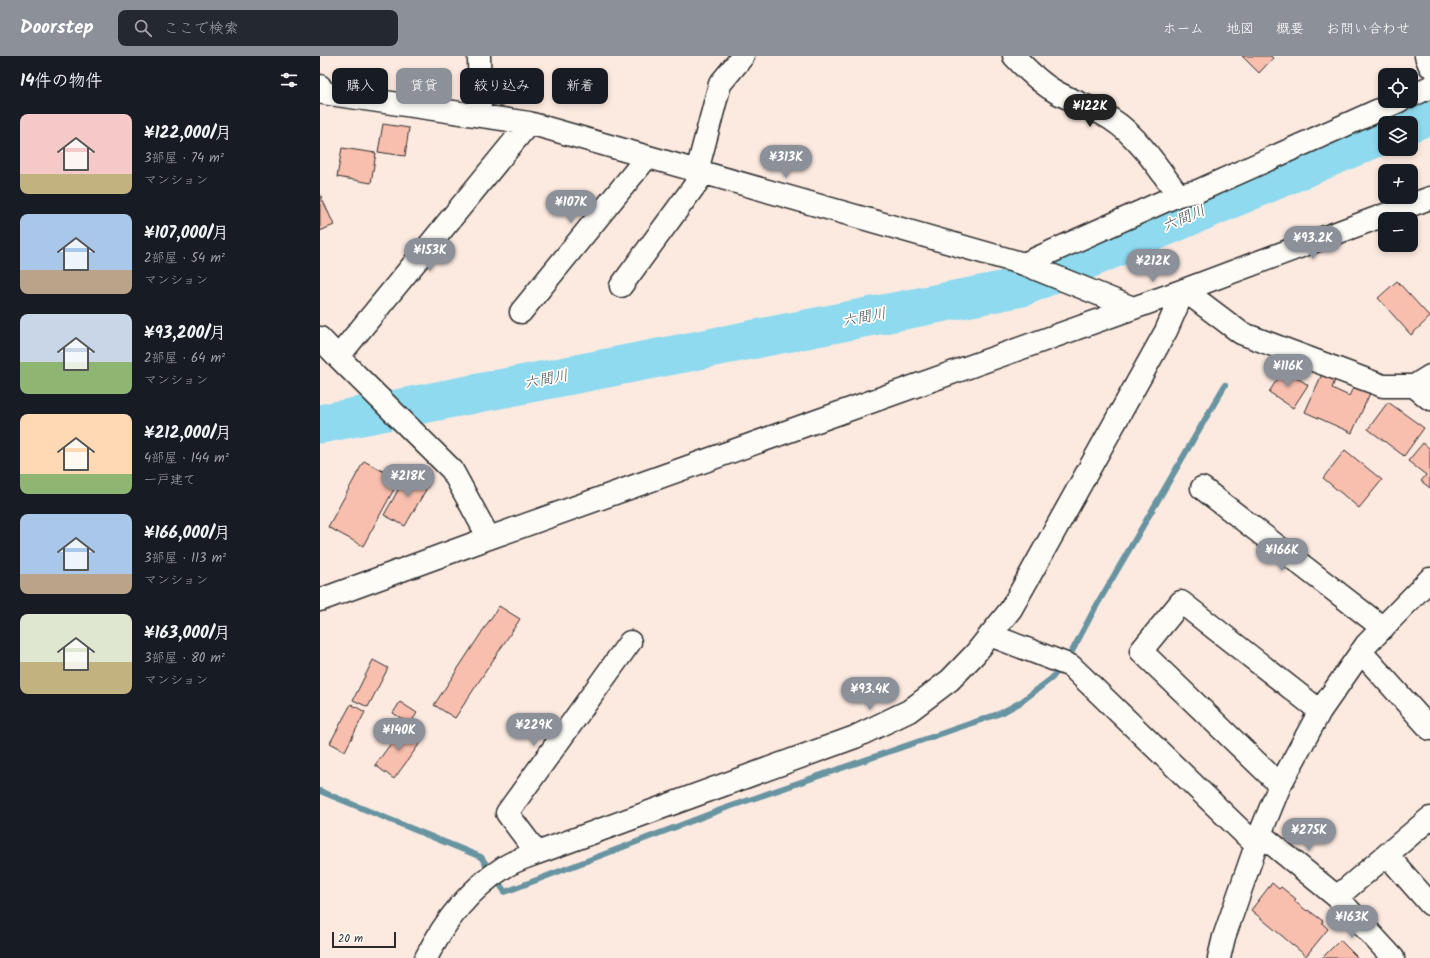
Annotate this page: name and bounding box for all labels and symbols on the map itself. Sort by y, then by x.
pin: ¥122K [1062,94,1118,128]
pin: ¥313K [758,145,814,179]
pin: ¥107K [543,190,599,224]
water label: 六間川 [1159,199,1209,239]
pin: ¥93.2K [1280,226,1346,260]
pin: ¥153K [402,238,458,272]
pin: ¥212K [1125,249,1181,283]
water label: 六間川 [840,302,888,334]
pin: ¥116K [1260,354,1316,388]
water label: 六間川 [522,364,570,396]
pin: ¥218K [380,464,436,498]
pin: ¥166K [1254,538,1310,572]
pin: ¥93.4K [837,677,903,711]
pin: ¥229K [506,713,562,747]
pin: ¥140K [371,718,427,752]
pin: ¥275K [1281,818,1337,852]
pin: ¥163K [1324,905,1380,939]
scale bar [332,930,396,949]

